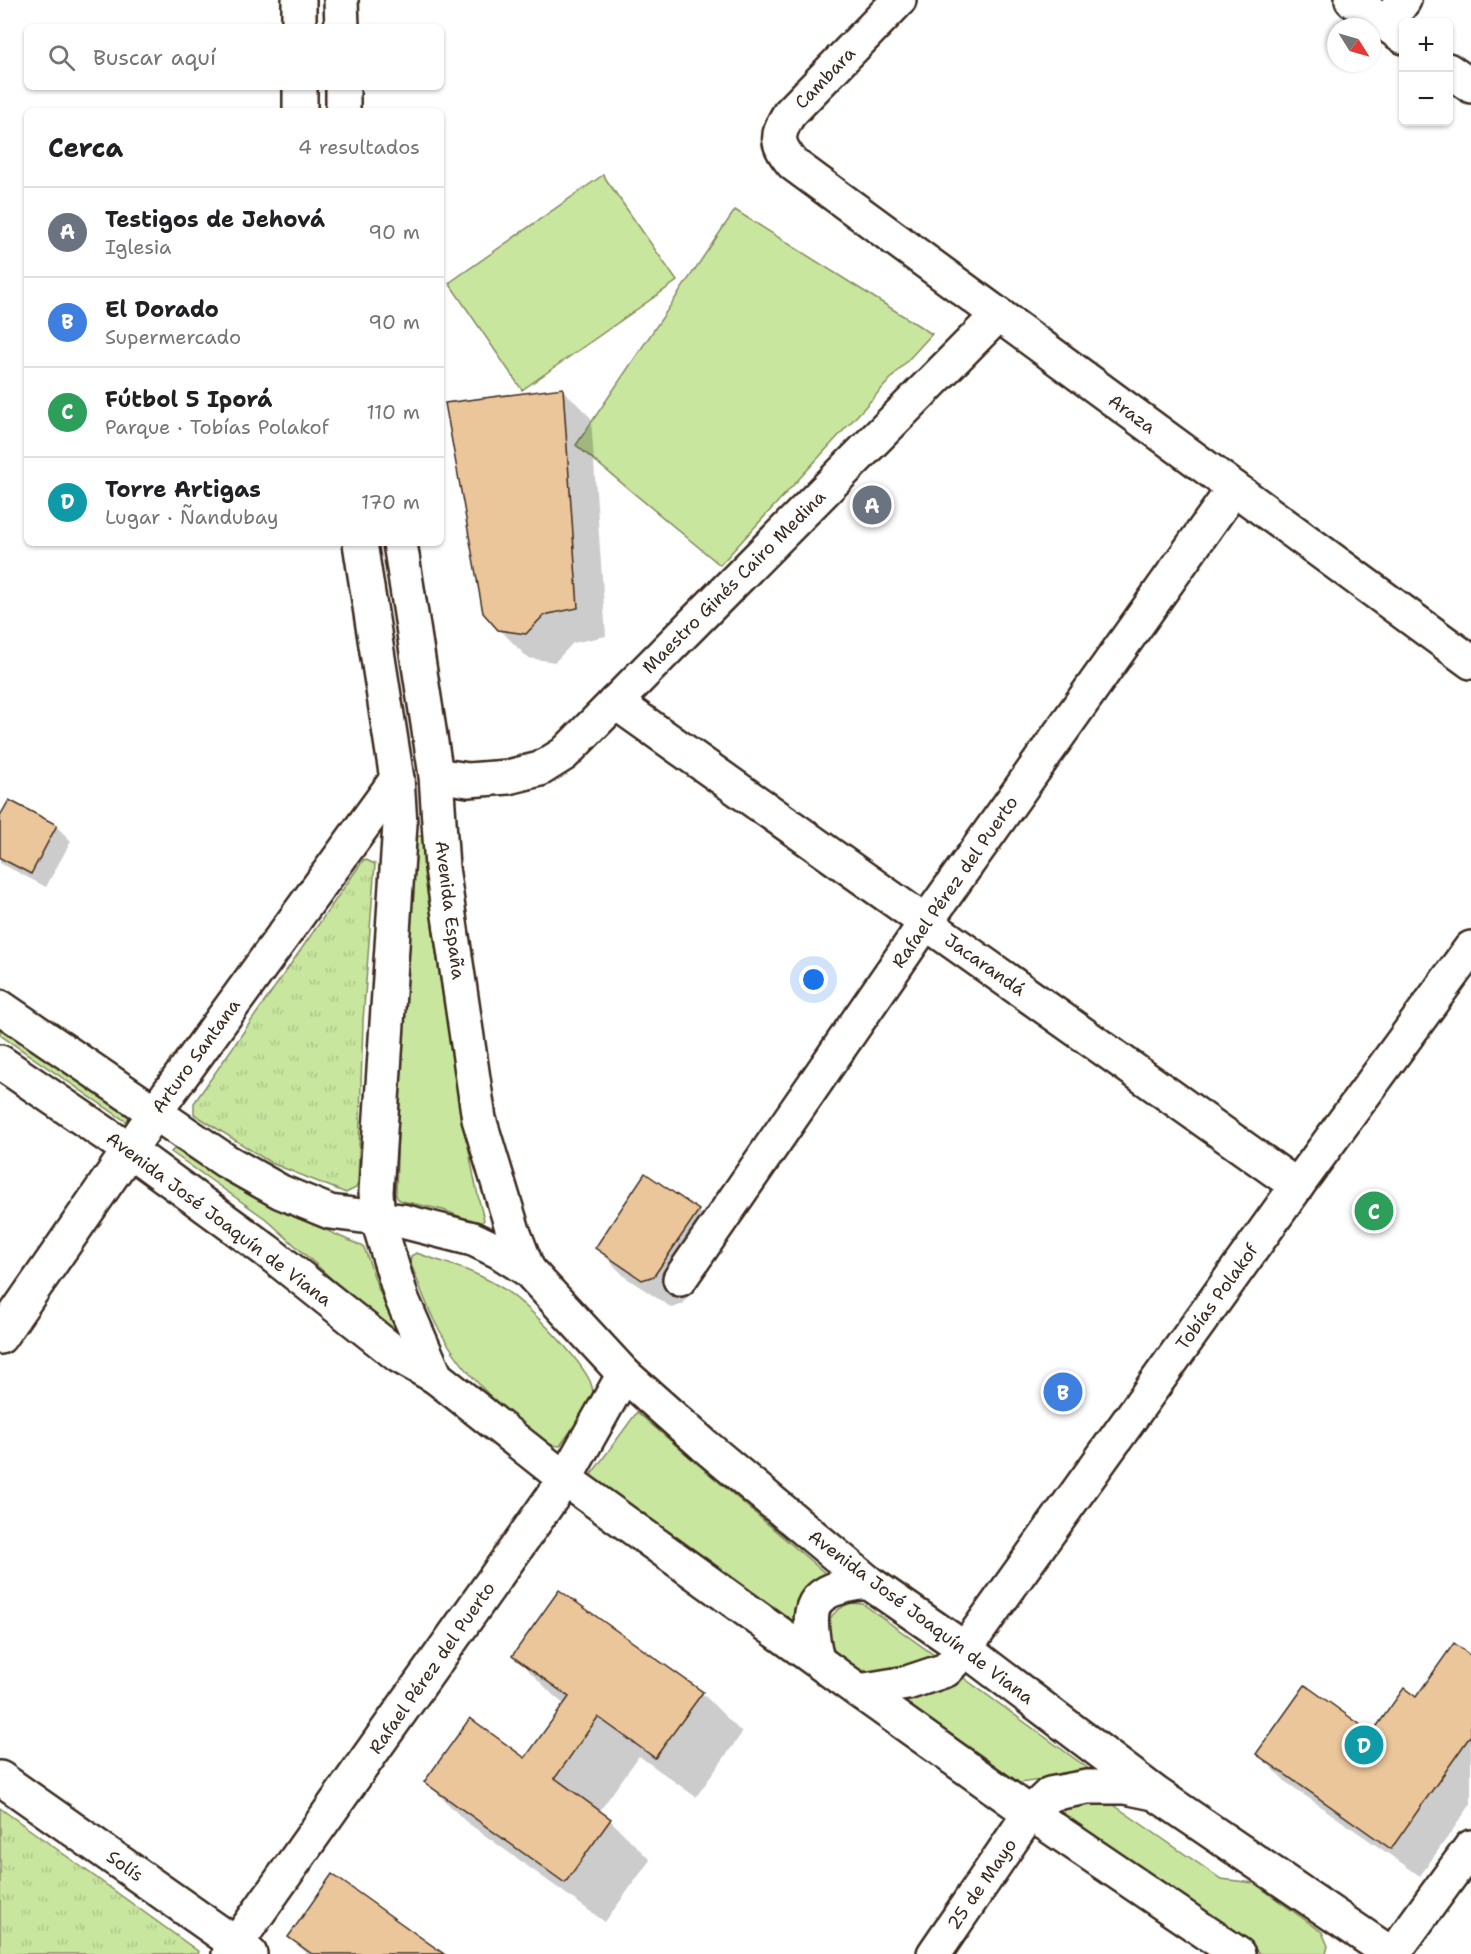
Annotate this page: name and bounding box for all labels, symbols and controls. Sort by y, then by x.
north arrow [1327,18,1381,72]
map controls [1399,18,1453,126]
button: + [1399,18,1453,72]
search box [24,24,444,90]
icon: search [45,41,78,74]
street label: Cambara [789,42,861,114]
text: Buscar aquí [93,43,216,72]
button: − [1399,72,1453,126]
text: Cerca [48,130,123,165]
text: 4 resultados [298,134,420,160]
text: Testigos de Jehová [105,205,325,234]
text: A [60,219,75,245]
text: 90 m [368,219,420,245]
text: Iglesia [105,234,171,260]
text: El Dorado [105,295,219,324]
text: B [61,309,74,335]
text: 90 m [368,309,420,335]
text: Supermercado [105,324,241,350]
text: Fútbol 5 Iporá [105,385,272,414]
street label: Araza [1104,389,1160,439]
text: C [61,399,74,425]
text: 110 m [366,399,420,425]
text: Parque · Tobías Polakof [105,414,329,440]
text: Torre Artigas [105,475,261,504]
pin: A [852,482,892,528]
street label: Maestro Ginés Cairo Medina [637,485,831,679]
text: D [60,489,75,515]
text: 170 m [361,489,420,515]
text: Lugar · Ñandubay [105,504,279,530]
street label: Rafael Pérez del Puerto [886,791,1024,973]
street label: Avenida España [430,839,470,981]
street label: Jacarandá [940,928,1030,1002]
your location [799,965,828,994]
street label: Arturo Santana [146,994,246,1118]
street label: Avenida José Joaquín de Viana [101,1126,337,1312]
pin: C [1354,1188,1394,1234]
street label: Tobías Polakof [1170,1239,1264,1355]
pin: B [1044,1370,1082,1414]
street label: Avenida José Joaquín de Viana [803,1524,1039,1710]
street label: Rafael Pérez del Puerto [363,1577,501,1759]
pin: D [1344,1722,1384,1768]
street label: 25 de Mayo [942,1834,1022,1934]
street label: Solís [102,1845,148,1887]

